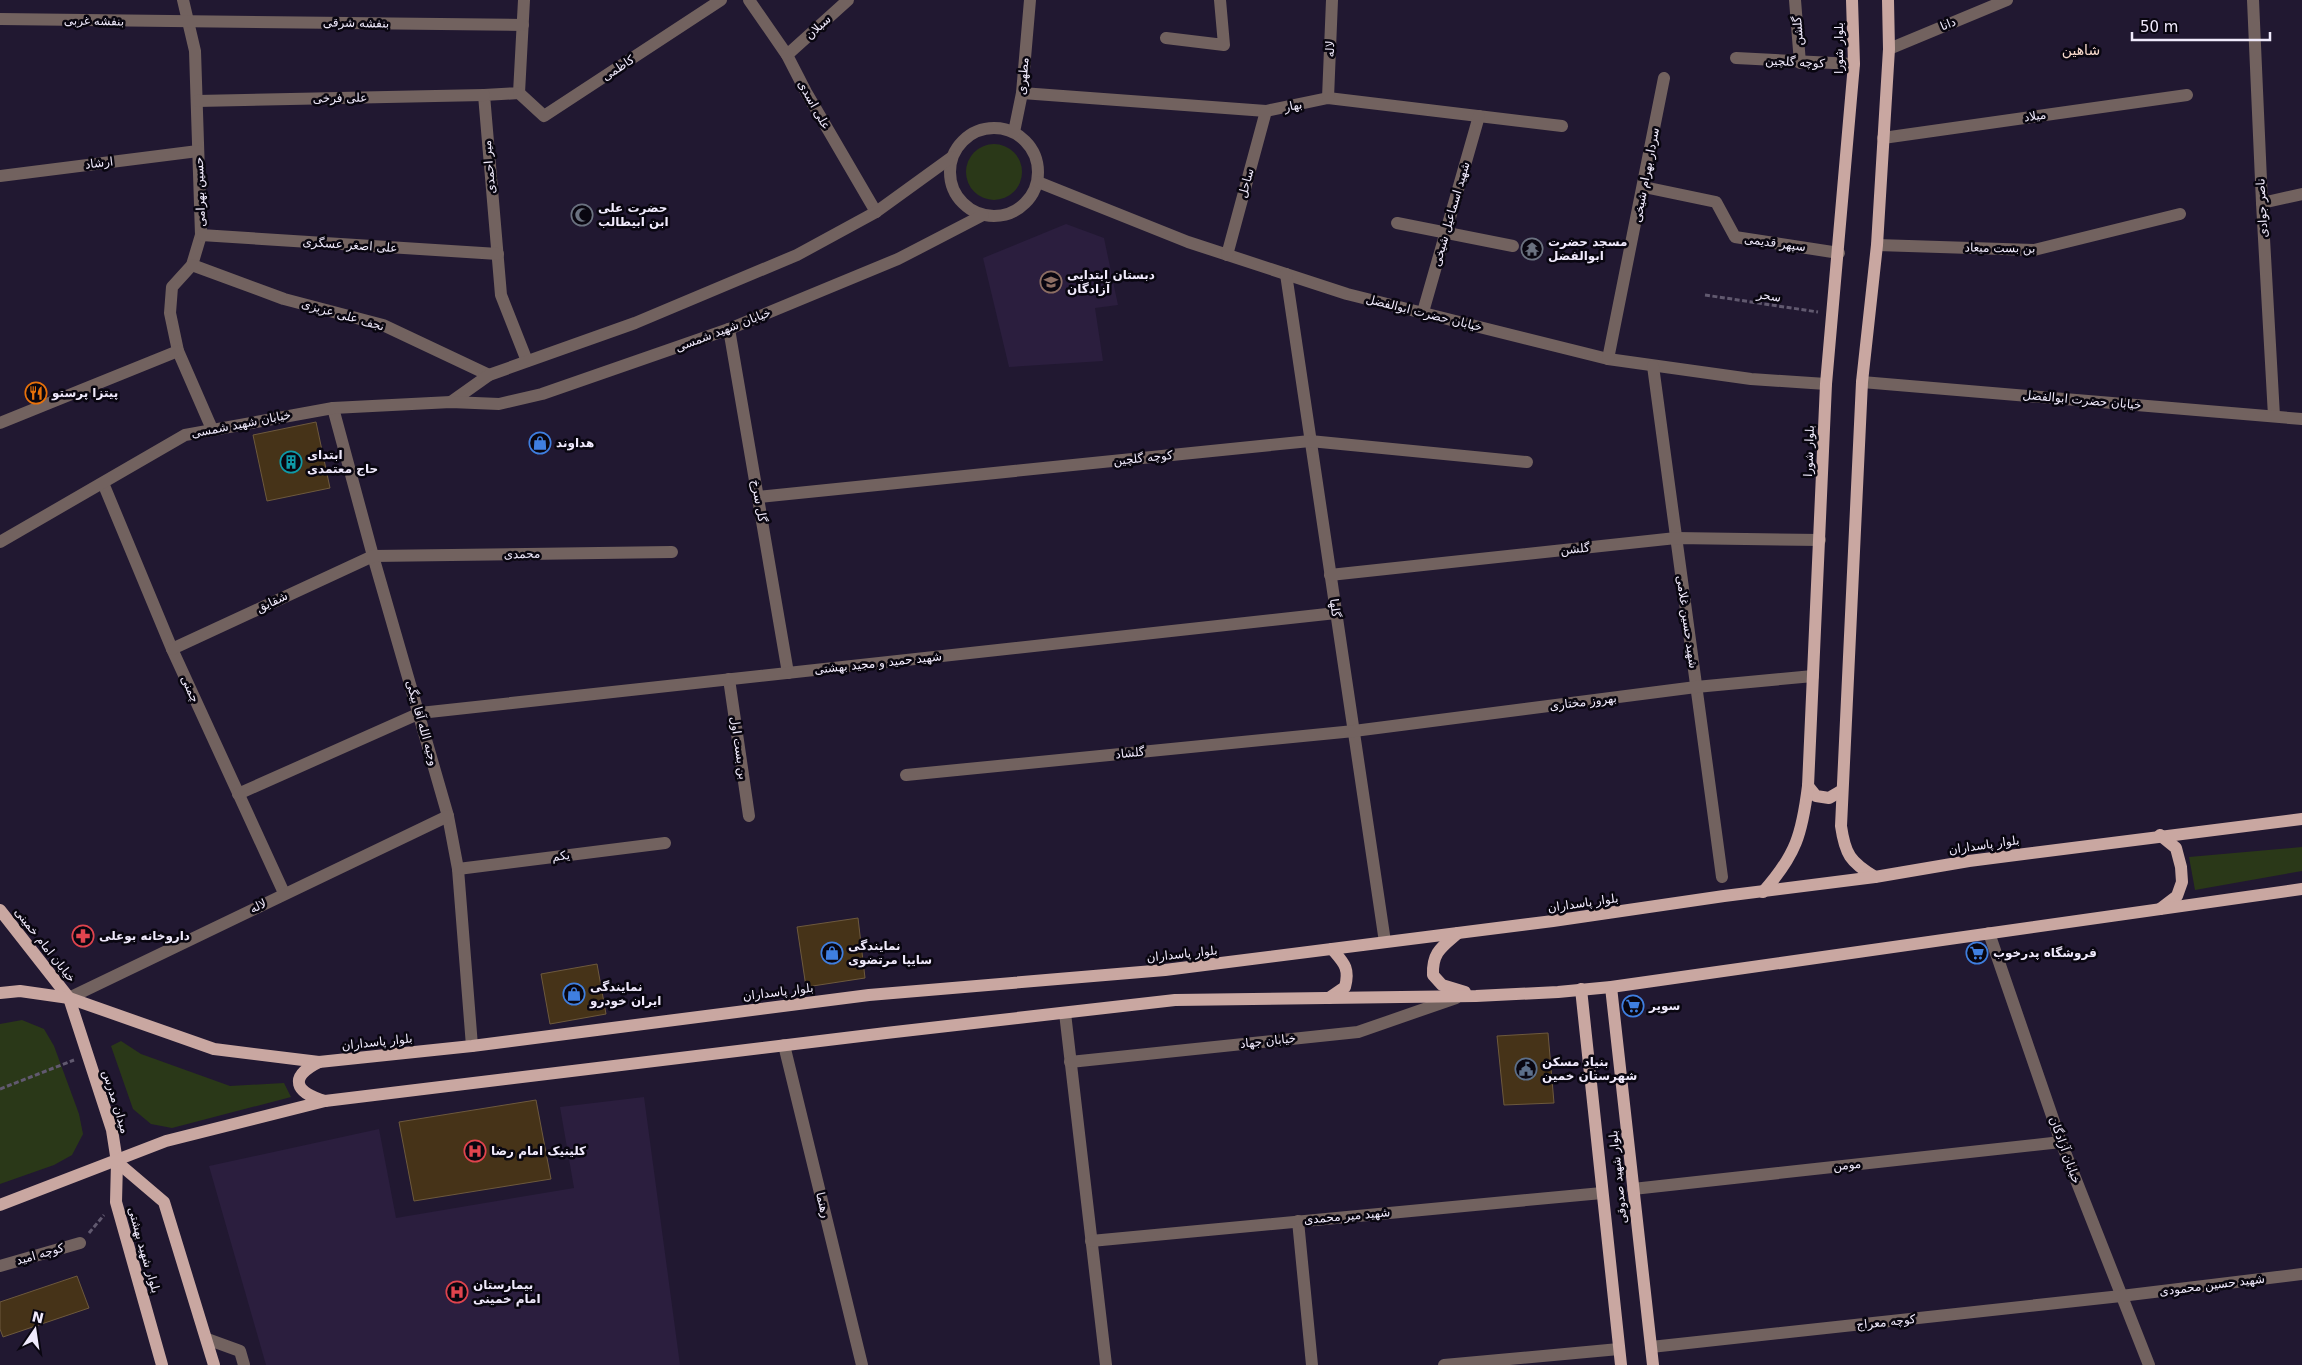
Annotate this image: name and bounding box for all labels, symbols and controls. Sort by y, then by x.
scale bar [2132,10,2270,42]
street label: سبلان [802,12,834,42]
street label: بنفشه غربی [64,13,124,30]
street label: بنفشه شرقی [323,15,389,32]
street label: گلشن [1790,15,1807,46]
street label: دانا [1938,15,1958,33]
text: 50 m [2140,18,2178,36]
street label: بلوار شورا [1832,22,1847,74]
street label: لاله [1323,40,1337,58]
district label: شاهین [2062,42,2100,59]
street label: کاظمی [599,52,637,84]
street label: کوچه گلچین [1765,53,1825,72]
street label: مطهری [1014,57,1033,96]
street label: علی اسدی [795,78,833,132]
street label: علی فرخی [313,91,368,106]
street label: بهار [1282,97,1304,116]
street label: میلاد [2023,107,2047,125]
street label: سردار بهرام شیخی [1630,126,1663,224]
street label: میر احمدی [480,139,499,194]
street label: ارشاد [84,154,114,173]
street label: حسین بهرامی [192,157,209,227]
street label: شهید اسماعیل شیخی [1429,160,1473,268]
street label: ساحل [1235,167,1257,199]
street label: ناصر جوادی [2253,178,2272,238]
place label: حضرت علی ابن ابیطالب [598,201,669,229]
mosque icon: حضرت علی ابن ابیطالب [570,203,594,227]
street label: سپهر قدیمی [1743,232,1807,255]
street label: علی اصغر عسگری [302,235,398,256]
place label: مسجد حضرت ابوالفضل [1548,235,1627,264]
temple icon: مسجد حضرت ابوالفضل [1520,237,1544,261]
street label: بن بست میعاد [1964,240,2036,257]
place label: دبستان ابتدایی آزادگان [1067,268,1155,296]
school or university icon: دبستان ابتدایی آزادگان [1039,270,1063,294]
street label: سحر [1755,287,1782,306]
street label: خیابان حضرت ابوالفضل [1364,292,1484,335]
street label: نجف علی عزیزی [300,297,386,334]
street label: خیابان شهید شمسی [673,305,773,355]
restaurant icon: پیتزا پرستو [24,381,48,405]
place label: پیتزا پرستو [51,386,118,401]
street label: خیابان حضرت ابوالفضل [2022,388,2142,413]
street label: خیابان شهید شمسی [190,407,292,441]
street label: بلوار شورا [1801,425,1818,477]
shop icon: هداوند [528,431,552,455]
place label: هداوند [556,436,594,451]
place label: ابتدای حاج معتمدی [307,448,378,476]
street label: کوچه گلچین [1113,448,1174,469]
building icon: ابتدای حاج معتمدی [279,450,303,474]
street label: گل سرخ [747,479,770,524]
street label: گلشن [1560,540,1591,558]
street label: محمدی [503,547,541,561]
street label: شهید حسین غلامی [1673,575,1700,670]
street label: شقایق [254,589,290,616]
street label: گلها [1327,598,1343,619]
street label: شهید حمید و مجید بهشتی [814,649,943,678]
street label: چمنی [178,673,202,705]
street label: وجیه الله آقا بیگی [402,678,442,768]
street label: بهروز مختاری [1549,691,1617,714]
street label: بن بست اول [727,715,750,781]
street label: گلشاد [1115,744,1146,761]
street label: بلوار پاسداران [1948,833,2020,858]
street label: یکم [551,848,571,864]
street label: بلوار پاسداران [1547,891,1619,916]
street label: لاله [247,896,269,916]
street label: خیابان امام خمینی [12,905,78,985]
pharmacy icon: داروخانه بوعلی [71,924,95,948]
place label: داروخانه بوعلی [99,929,190,944]
place label: نمایندگی سایپا مرتضوی [848,939,932,968]
shop icon: نمایندگی سایپا مرتضوی [820,941,844,965]
supermarket icon: فروشگاه پدرخوب [1965,941,1989,965]
street label: بلوار پاسداران [1146,943,1218,966]
place label: فروشگاه پدرخوب [1993,946,2097,961]
place label: نمایندگی ایران خودرو [589,980,661,1009]
street label: بلوار پاسداران [742,981,814,1004]
shop icon: نمایندگی ایران خودرو [562,982,586,1006]
supermarket icon: سوپر [1621,994,1645,1018]
place label: سوپر [1648,999,1680,1014]
street label: بلوار پاسداران [341,1031,413,1054]
street label: خیابان جهاد [1239,1031,1297,1051]
place label: بنیاد مسکن شهرستان خمین [1542,1055,1637,1083]
public building icon: بنیاد مسکن شهرستان خمین [1514,1057,1538,1081]
street label: میدان مدرس [99,1069,132,1136]
street label: خیابان آزادگان [2045,1114,2085,1186]
street label: بلوار شهید صدوقی [1606,1130,1631,1224]
hospital icon: کلینیک امام رضا [463,1139,487,1163]
place label: کلینیک امام رضا [491,1144,586,1159]
street label: مومن [1832,1157,1862,1174]
street label: رهنما [812,1191,833,1220]
street label: بلوار شهید بهشتی [124,1205,163,1295]
street label: شهید میر محمدی [1303,1205,1391,1228]
street label: کوچه امید [14,1240,66,1268]
street label: شهید حسین محمودی [2159,1272,2266,1299]
place label: بیمارستان امام خمینی [473,1278,541,1307]
hospital icon: بیمارستان امام خمینی [445,1280,469,1304]
north arrow [10,1305,60,1355]
text: N [30,1308,45,1326]
street label: کوچه معراج [1856,1312,1917,1333]

